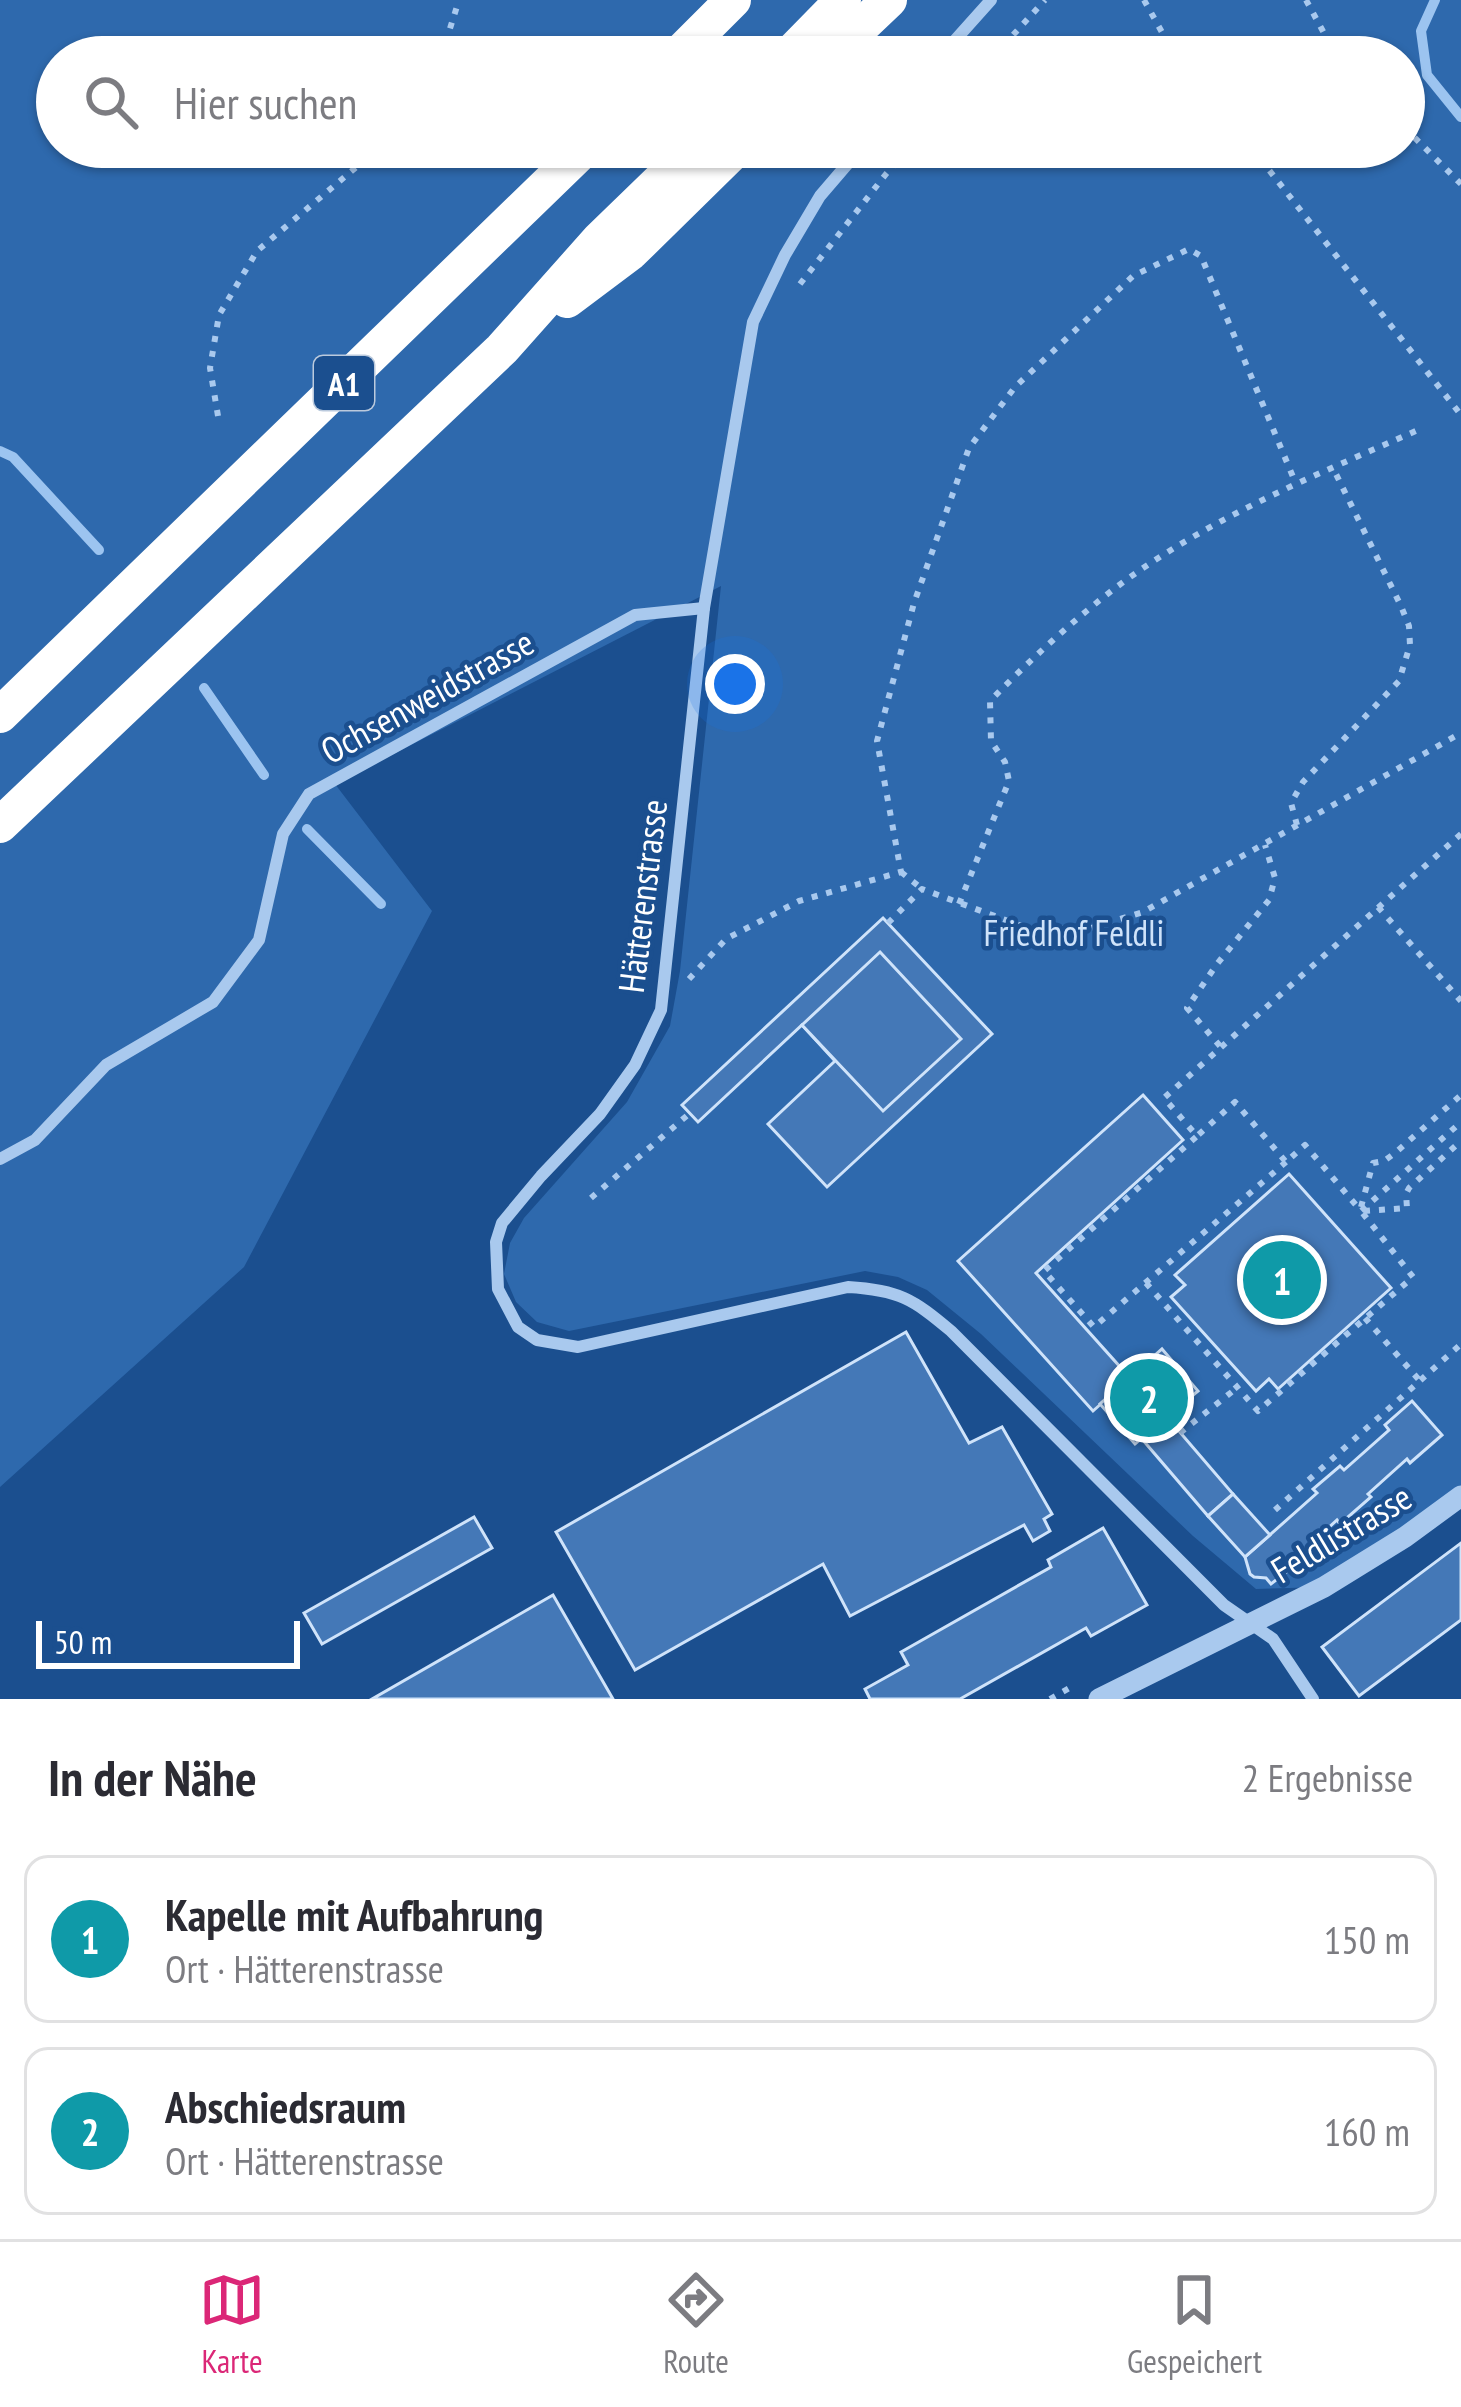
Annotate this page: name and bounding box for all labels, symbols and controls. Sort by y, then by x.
search box [36,36,1425,168]
icon: search [78,69,144,135]
text: Hier suchen [174,73,357,131]
road number: A1 [314,356,374,410]
street label: Ochsenweidstrasse [312,618,542,774]
your location [705,654,765,714]
street label: Hätterenstrasse [607,797,677,995]
park label: Friedhof Feldli [984,909,1164,956]
pin: 1 [1243,1235,1321,1325]
pin: 2 [1110,1353,1188,1443]
street label: Feldlistrasse [1262,1473,1420,1593]
scale bar [36,1615,300,1668]
text: 50 m [54,1620,112,1663]
text: In der Nähe [48,1744,257,1810]
text: 2 Ergebnisse [1242,1752,1413,1803]
text: Kapelle mit Aufbahrung [165,1885,544,1943]
text: 1 [81,1914,99,1965]
text: 150 m [1324,1914,1410,1965]
text: Ort · Hätterenstrasse [165,1943,444,1994]
text: Abschiedsraum [165,2077,406,2135]
text: 2 [81,2106,99,2157]
text: 160 m [1324,2106,1410,2157]
text: Ort · Hätterenstrasse [165,2135,444,2186]
tab: Karte [199,2267,265,2382]
tab: Route [663,2267,729,2382]
tab: Gespeichert [1127,2267,1262,2382]

